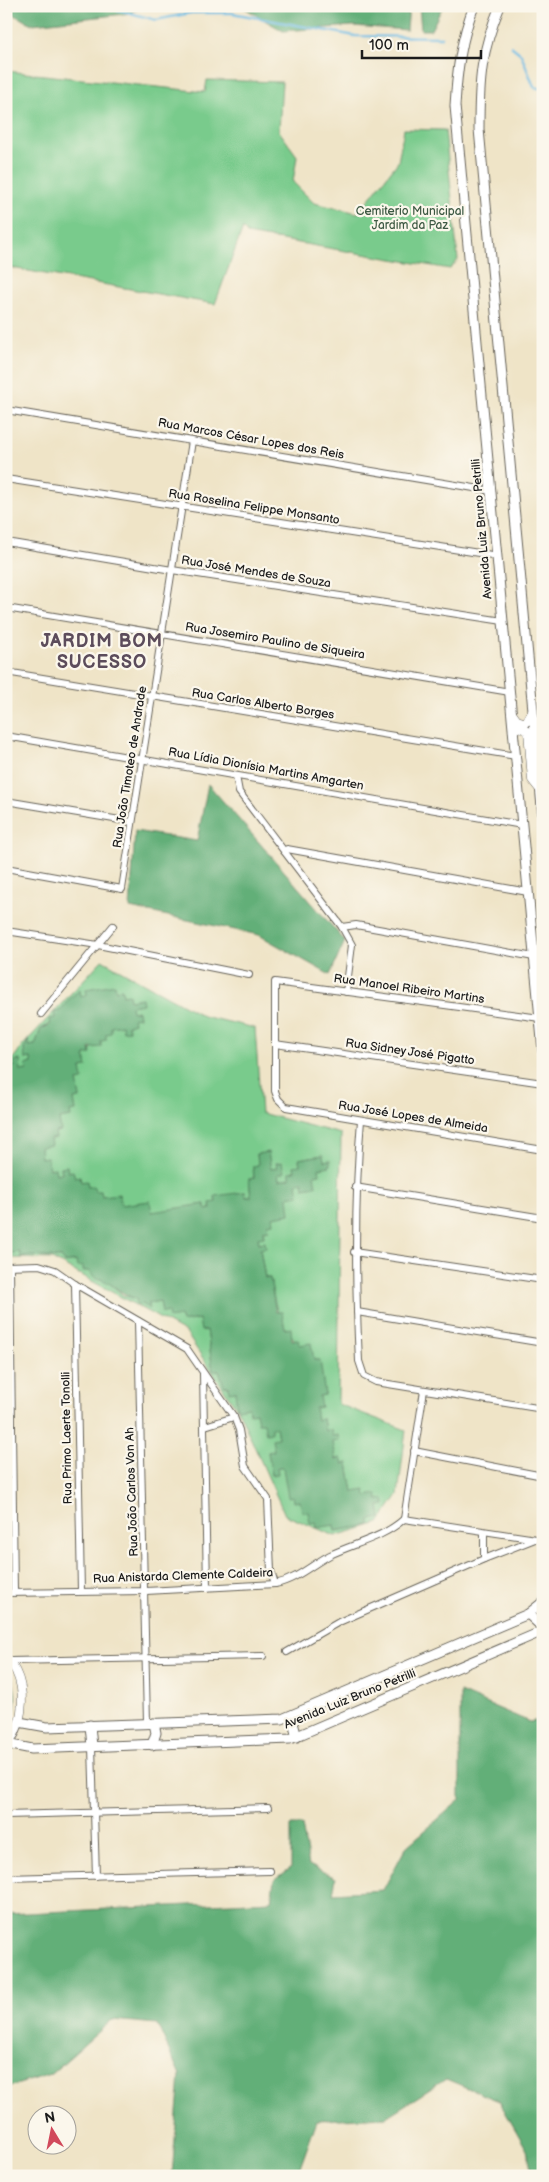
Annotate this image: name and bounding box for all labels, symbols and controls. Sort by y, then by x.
scale bar [362,28,480,60]
text: 100 m [369,36,409,55]
park label: Cemiterio Municipal Jardim da Paz [356,204,464,233]
street label: Rua Marcos César Lopes dos Reis [157,415,345,463]
street label: Avenida Luiz Bruno Petrilli [468,458,496,600]
street label: Rua Roselina Felippe Monsanto [167,486,341,528]
street label: Rua José Mendes de Souza [180,553,332,591]
street label: Rua Josemiro Paulino de Siqueira [184,619,366,663]
district label: JARDIM BOM SUCESSO [41,631,163,673]
street label: Rua João Timoteo de Andrade [110,685,150,849]
street label: Rua Carlos Alberto Borges [191,685,336,723]
street label: Rua Lídia Dionísia Martins Amgarten [167,744,365,794]
street label: Rua Manoel Ribeiro Martins [333,971,485,1007]
street label: Rua Sidney José Pigatto [345,1036,476,1069]
street label: Rua José Lopes de Almeida [337,1098,489,1136]
street label: Rua Primo Laerte Tonolli [58,1371,76,1504]
street label: Rua João Carlos Von Ah [122,1427,142,1557]
street label: Rua Anistarda Clemente Caldeira [93,1565,274,1587]
street label: Avenida Luiz Bruno Petrilli [282,1666,418,1732]
north arrow [28,2104,78,2154]
text: N [43,2108,56,2127]

